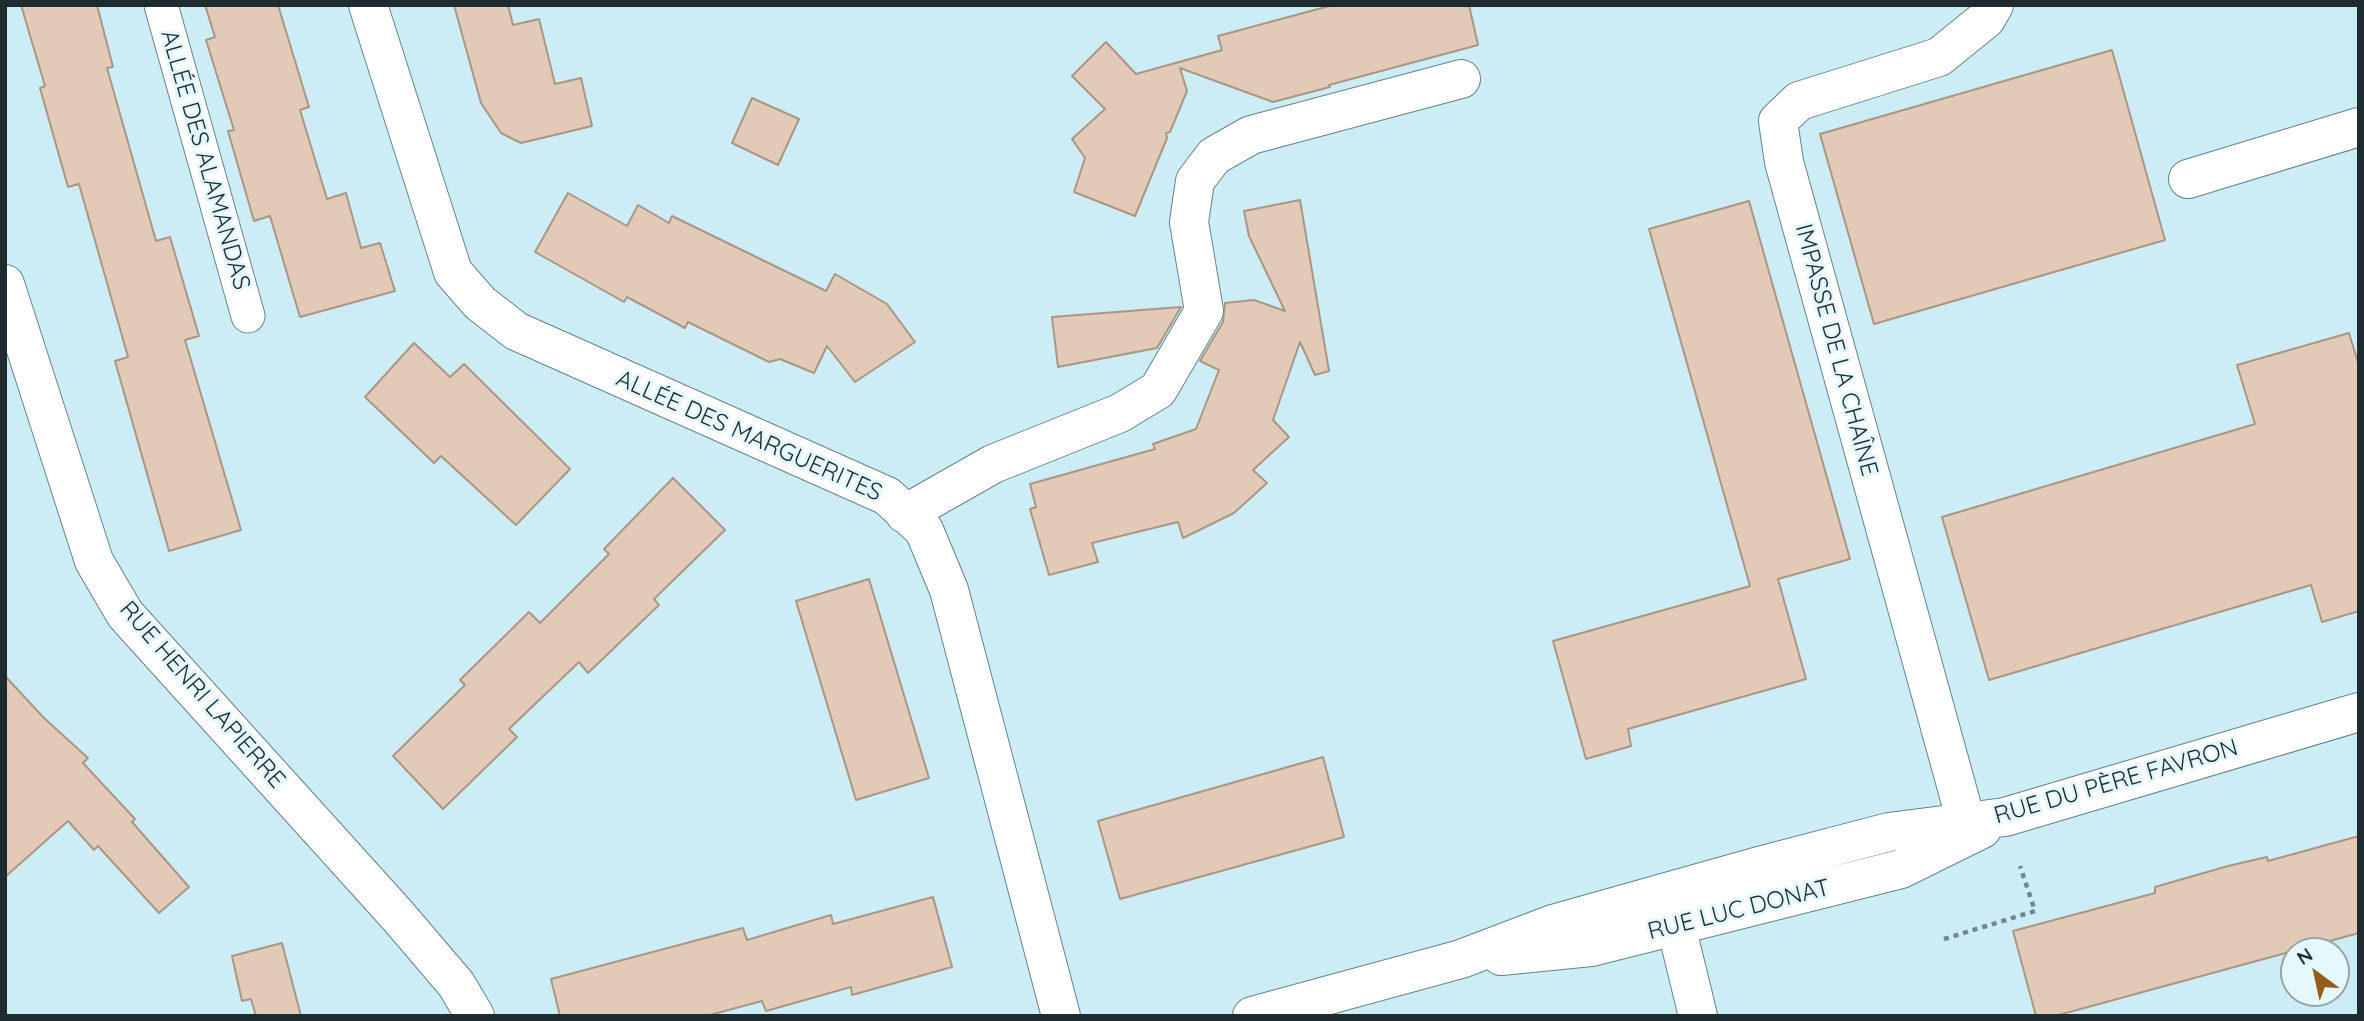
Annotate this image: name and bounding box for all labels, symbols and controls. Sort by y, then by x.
street label: ALLÉE DES ALAMANDAS [154,27,256,293]
street label: IMPASSE DE LA CHAÎNE [1788,221,1884,479]
street label: ALLÉE DES MARGUERITES [612,364,886,508]
street label: RUE HENRI LAPIERRE [113,596,291,794]
street label: RUE DU PÈRE FAVRON [1991,733,2241,831]
street label: RUE LUC DONAT [1645,873,1833,947]
north arrow [2280,937,2350,1007]
text: N [2292,942,2317,970]

